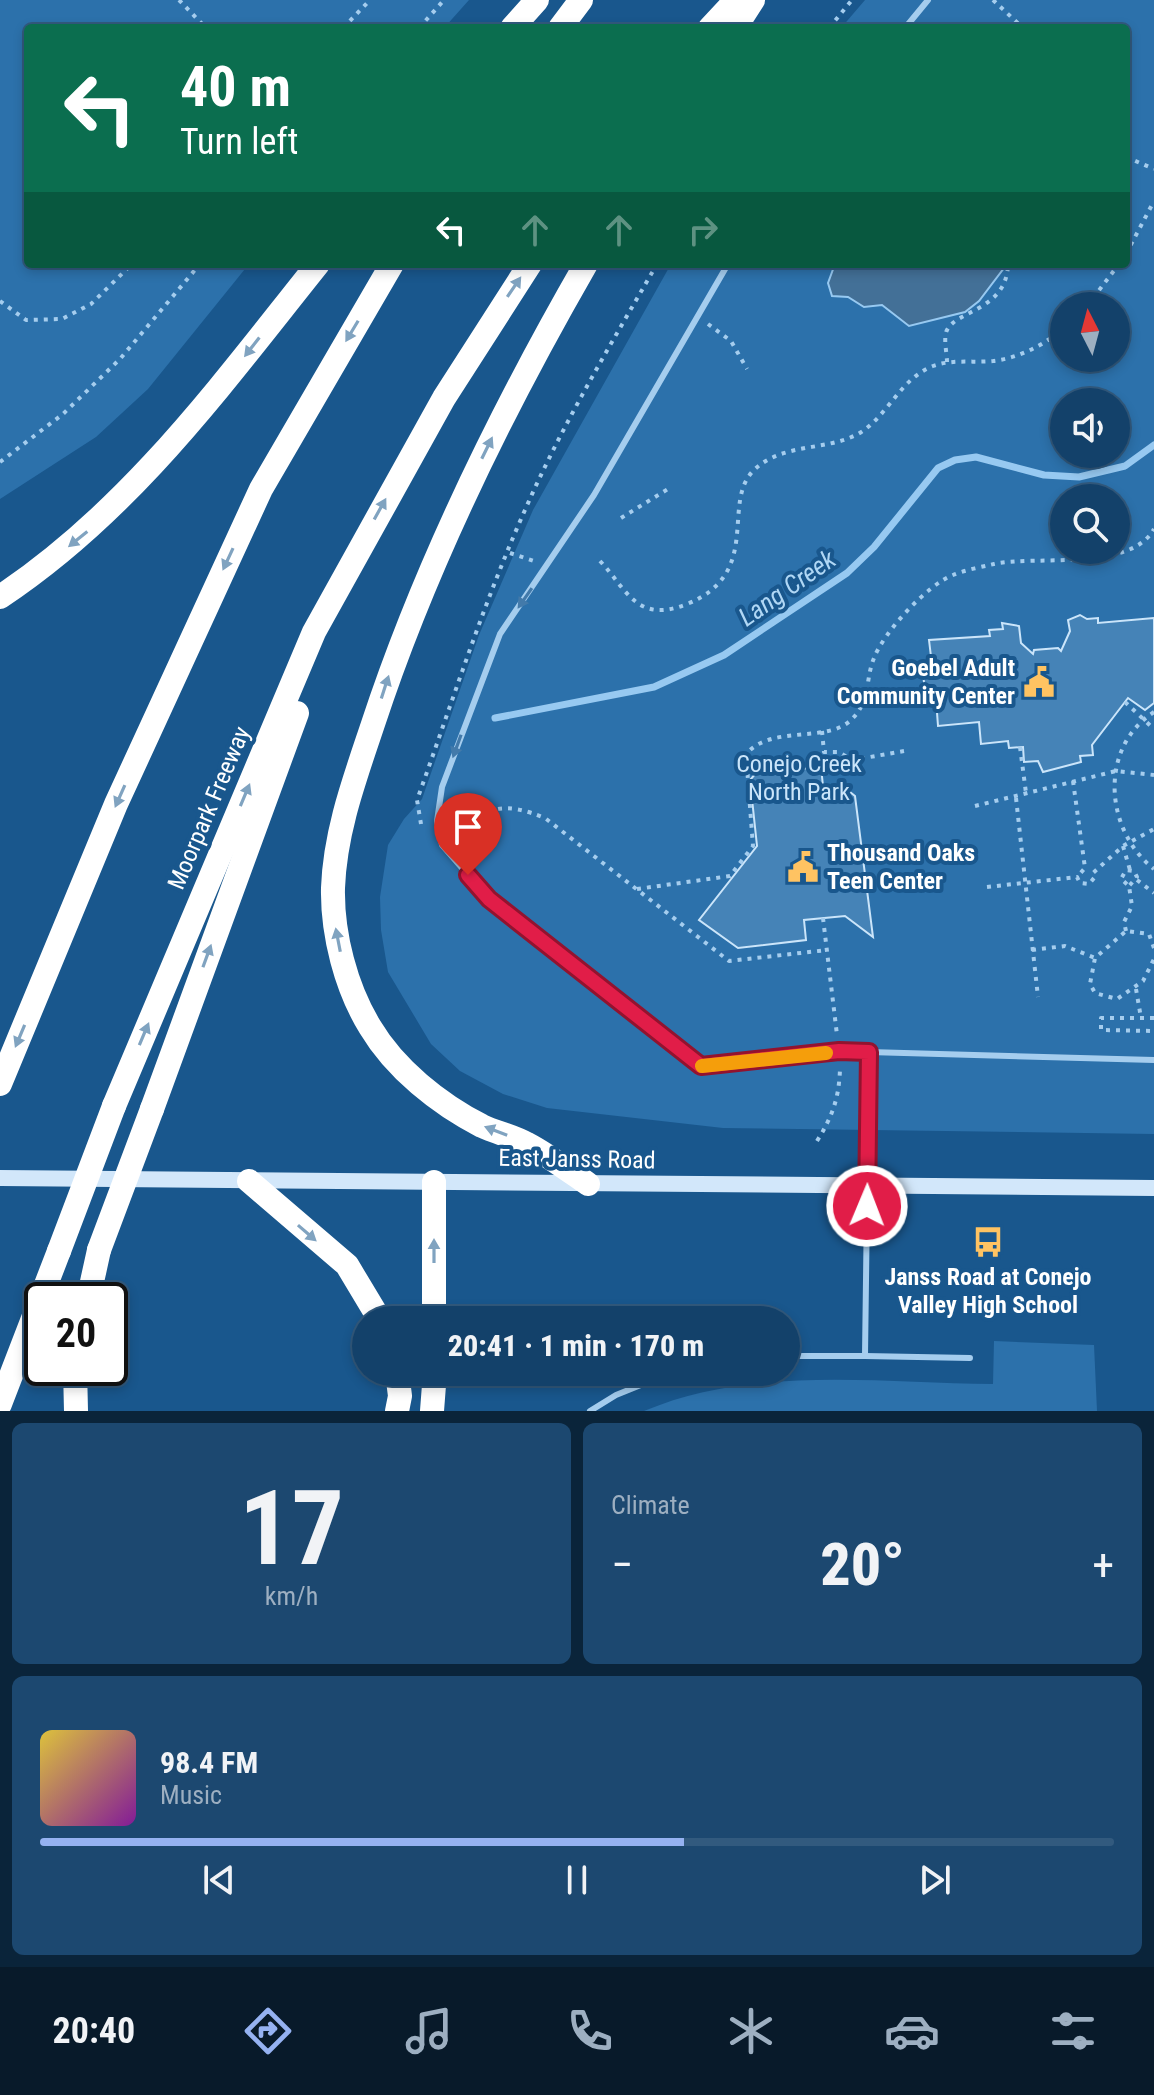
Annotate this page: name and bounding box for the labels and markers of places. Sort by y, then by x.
place label: Goebel Adult Community Center [837,654,1015,710]
public building icon: Goebel Adult Community Center [1022,665,1056,699]
pin [434,793,502,875]
place label: Thousand Oaks Teen Center [827,839,975,895]
public building icon: Thousand Oaks Teen Center [786,850,820,884]
bus stop icon: Janss Road at Conejo Valley High School [971,1225,1005,1259]
place label: Janss Road at Conejo Valley High School [884,1263,1092,1319]

